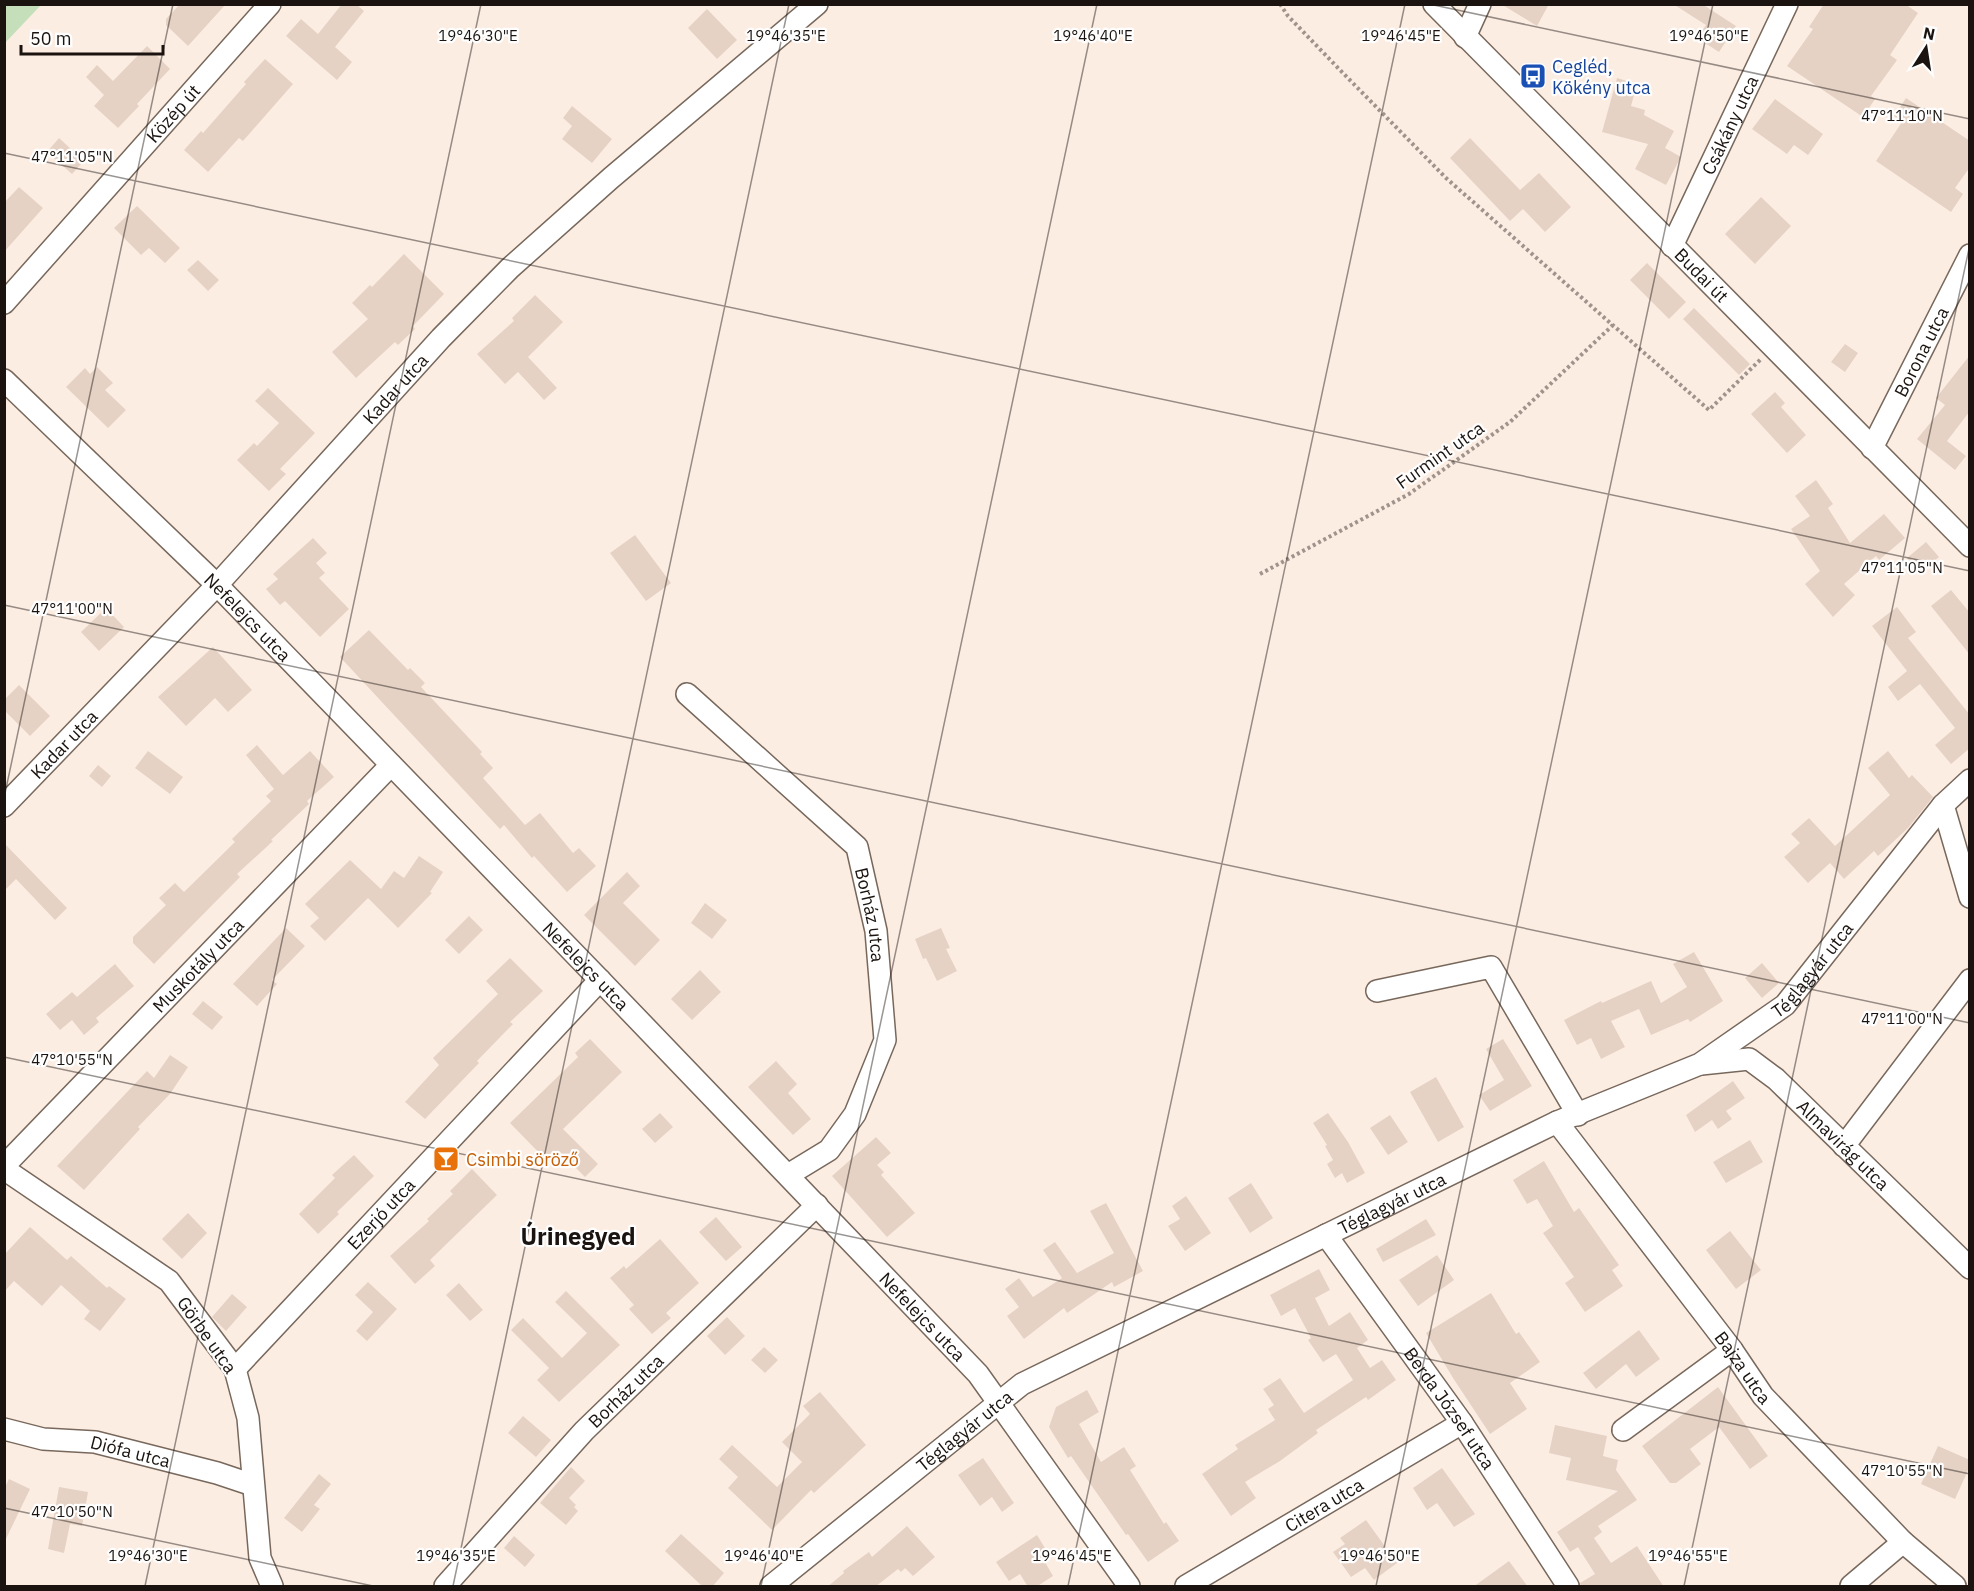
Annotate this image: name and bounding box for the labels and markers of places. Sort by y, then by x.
place label: Cegléd, Kökény utca [1552,55,1651,99]
bus stop icon: Cegléd, Kökény utca [1518,61,1548,91]
bar icon: Csimbi söröző [431,1144,461,1174]
place label: Csimbi söröző [466,1148,579,1171]

